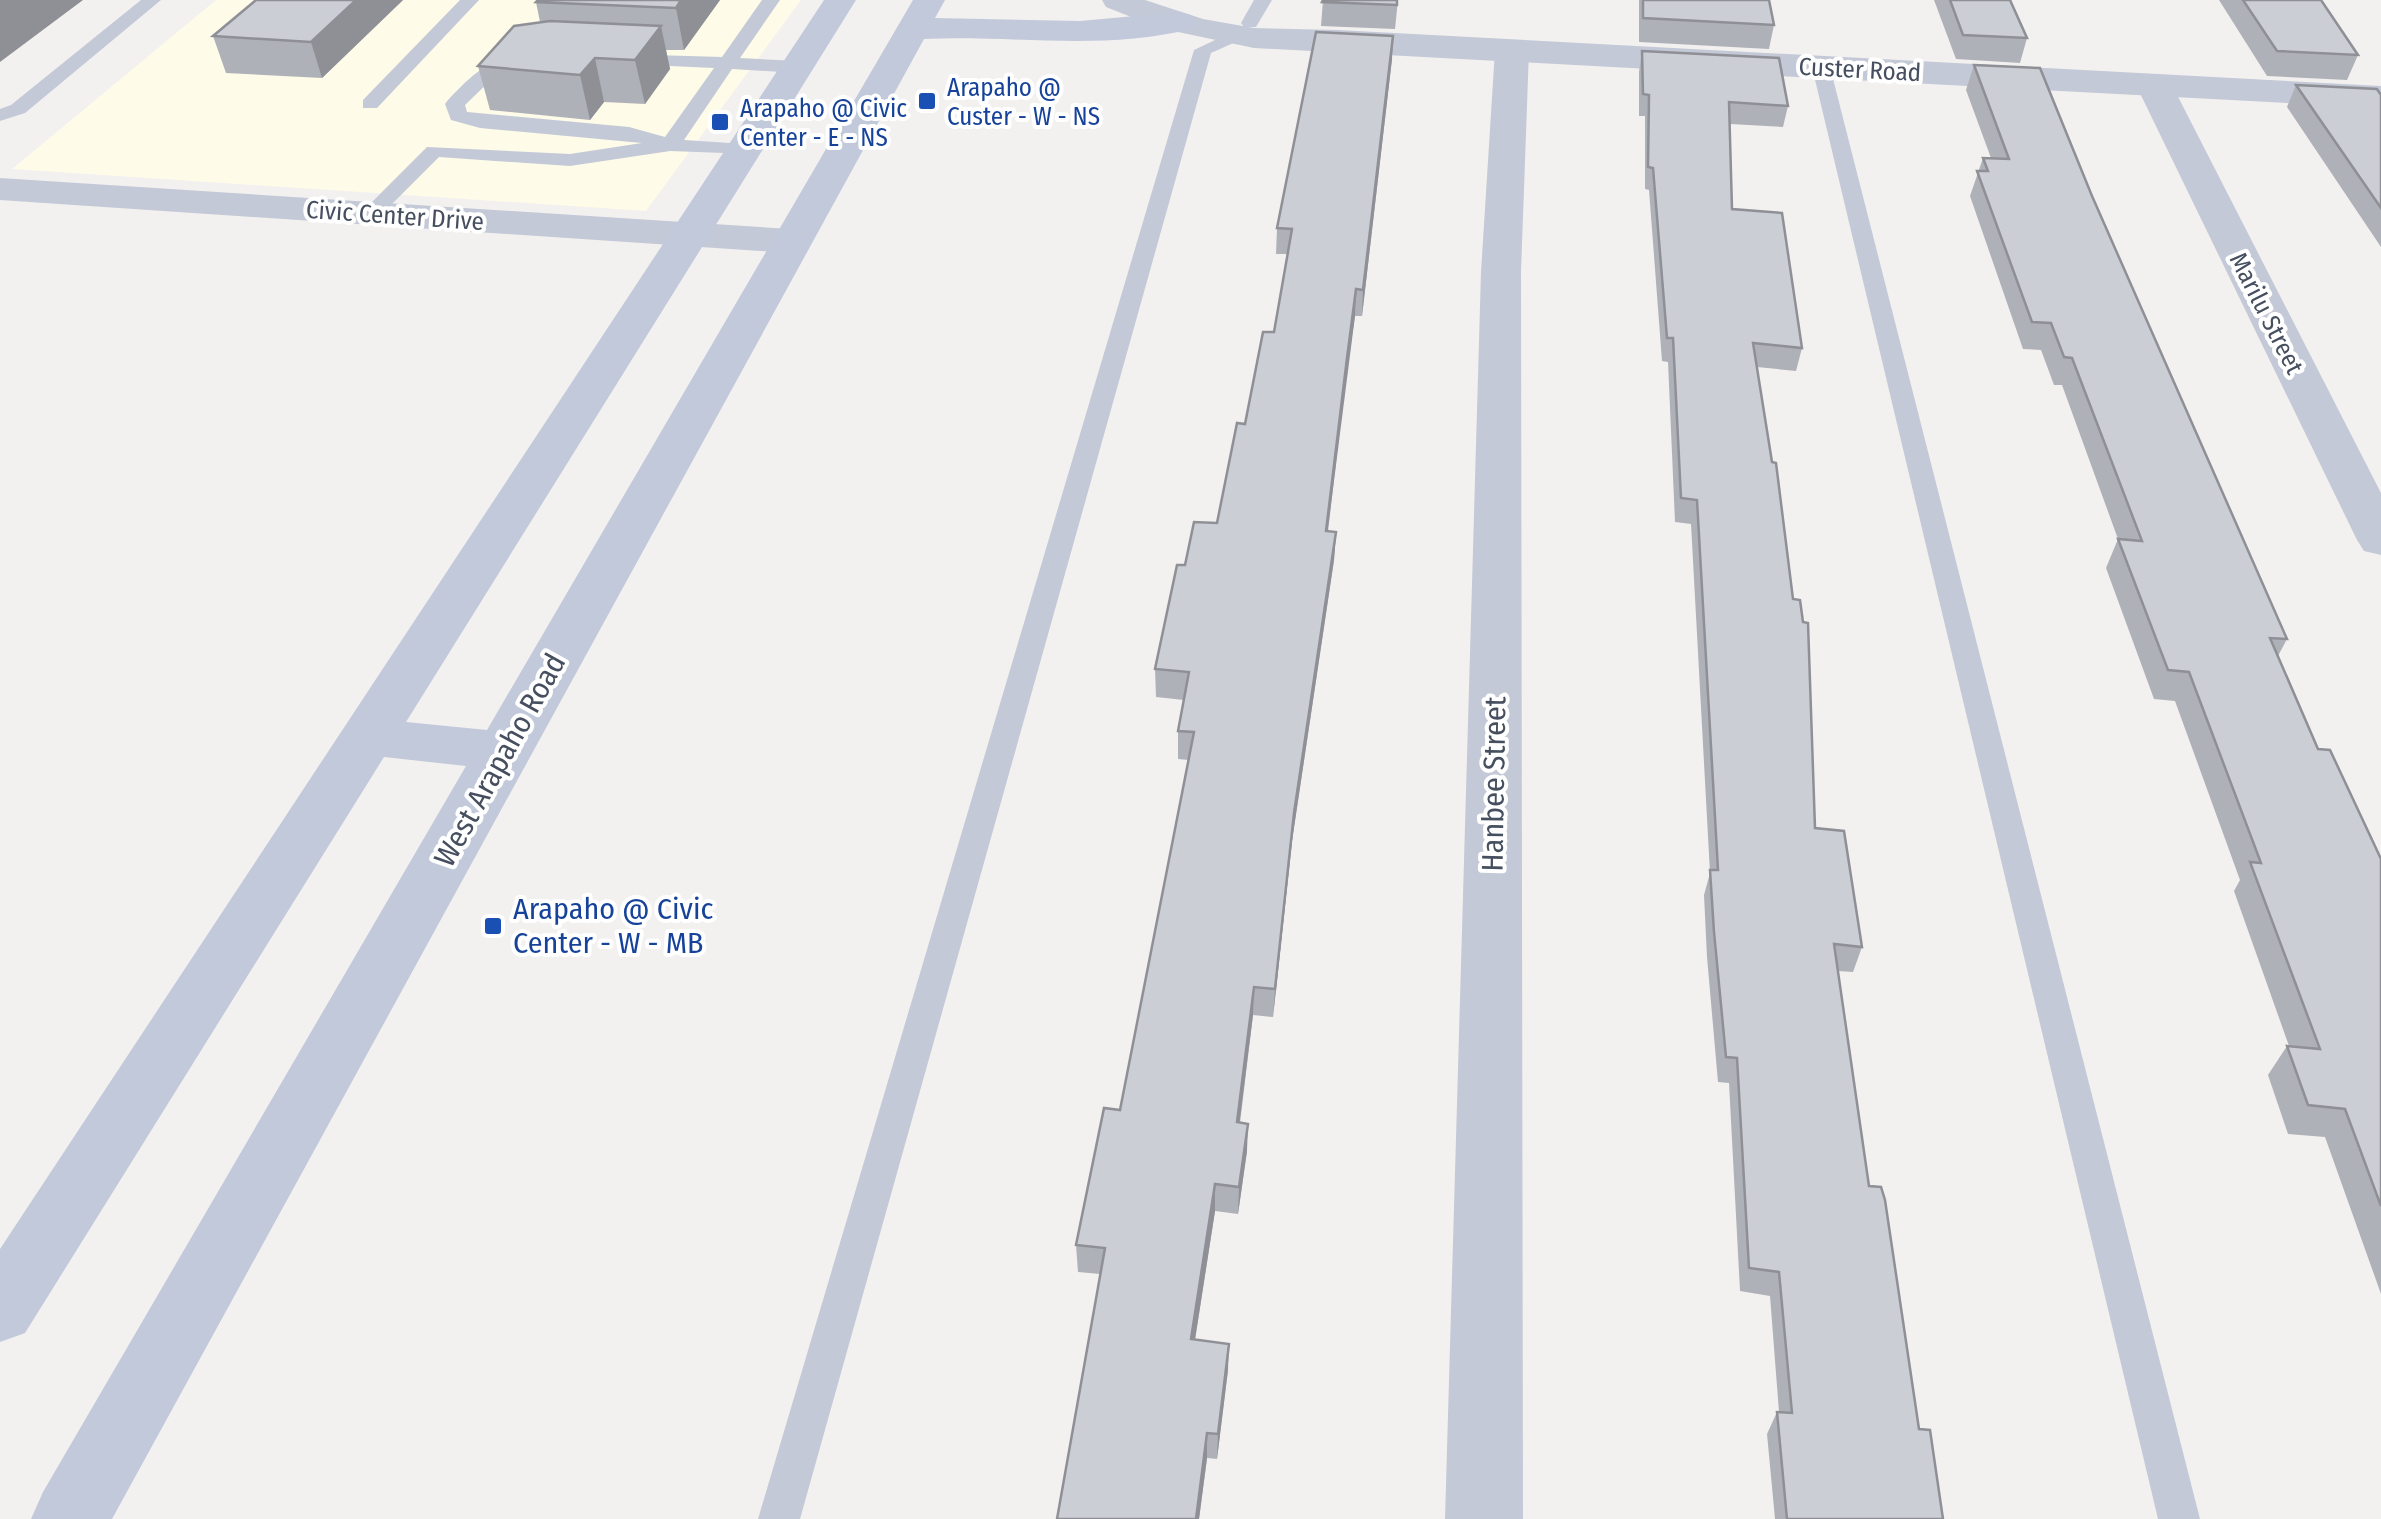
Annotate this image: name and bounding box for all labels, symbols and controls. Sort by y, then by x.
street label: Custer Road [1798,52,1922,88]
place label: Arapaho @ Custer - W - NS [947,73,1100,132]
marker: Arapaho @ Custer - W - NS [916,90,938,112]
place label: Arapaho @ Civic Center - E - NS [740,94,907,153]
marker: Arapaho @ Civic Center - E - NS [709,111,731,133]
street label: Civic Center Drive [305,195,485,237]
street label: Marilu Street [2223,248,2310,380]
street label: West Arapaho Road [427,647,573,873]
street label: Hanbee Street [1474,696,1514,872]
place label: Arapaho @ Civic Center - W - MB [513,891,714,961]
marker: Arapaho @ Civic Center - W - MB [482,915,504,937]

